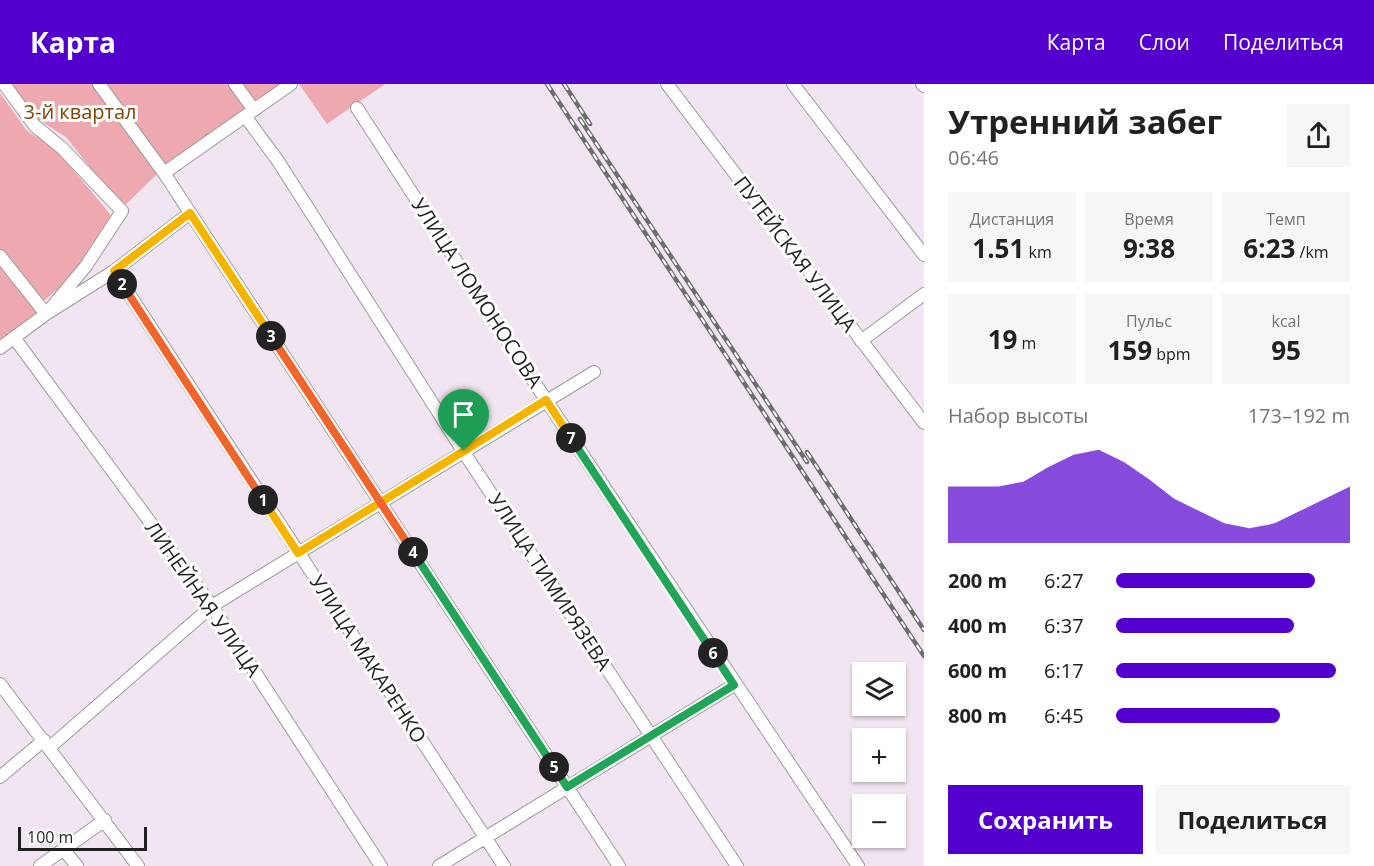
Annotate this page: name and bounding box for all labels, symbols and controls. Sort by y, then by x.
text: Карта [30,23,116,61]
text: Карта [1047,28,1106,56]
text: Слои [1139,28,1190,56]
text: Поделиться [1223,28,1344,56]
park label: 3-й квартал [24,98,136,125]
text: Утренний забег [948,99,1222,144]
button: share [1287,104,1350,167]
text: 06:46 [948,144,999,171]
street label: ПУТЕЙСКАЯ УЛИЦА [728,170,863,337]
street label: УЛИЦА ЛОМОНОСОВА [406,193,549,393]
text: Дистанция [970,208,1054,230]
text: Время [1124,208,1174,230]
text: Темп [1266,208,1306,230]
text: 1.51 [972,230,1024,266]
text: 9:38 [1123,230,1175,266]
text: 6:23 [1243,230,1295,266]
text: km [1024,241,1052,263]
text: /km [1295,241,1329,263]
pin: 2 [107,269,137,299]
text: 2 [117,273,127,295]
text: Пульс [1126,310,1172,332]
text: kcal [1272,310,1301,332]
pin: 3 [256,321,286,351]
text: 19 [988,321,1017,357]
text: 3 [266,325,276,347]
text: m [1017,332,1036,354]
text: 159 [1107,332,1152,368]
text: 95 [1271,332,1301,368]
text: bpm [1152,343,1191,365]
pin [438,389,489,451]
icon: arrive [447,398,480,431]
text: Набор высоты [948,402,1088,429]
text: 173–192 m [1248,402,1350,429]
pin: 7 [556,423,586,453]
text: 7 [566,427,576,449]
pin: 1 [248,485,278,515]
street label: УЛИЦА ТИМИРЯЗЕВА [483,488,618,676]
text: 1 [258,489,268,511]
street label: ЛИНЕЙНАЯ УЛИЦА [139,515,268,682]
pin: 4 [398,537,428,567]
text: 4 [408,541,418,563]
text: 200 m [948,567,1007,594]
text: 6:27 [1044,567,1084,594]
street label: УЛИЦА МАКАРЕНКО [304,569,433,748]
text: 400 m [948,612,1007,639]
text: 6:37 [1044,612,1084,639]
pin: 6 [698,638,728,668]
text: 6 [708,642,718,664]
text: 600 m [948,657,1007,684]
text: 6:17 [1044,657,1084,684]
map controls [852,662,906,848]
button: layers [852,662,906,716]
text: 800 m [948,702,1007,729]
text: 6:45 [1044,702,1084,729]
button: + [852,728,906,782]
pin: 5 [539,752,569,782]
text: 5 [549,756,559,778]
button: Сохранить [948,785,1143,854]
button: Поделиться [1155,785,1350,854]
button: − [852,794,906,848]
scale bar [18,824,147,852]
text: 100 m [27,826,73,848]

